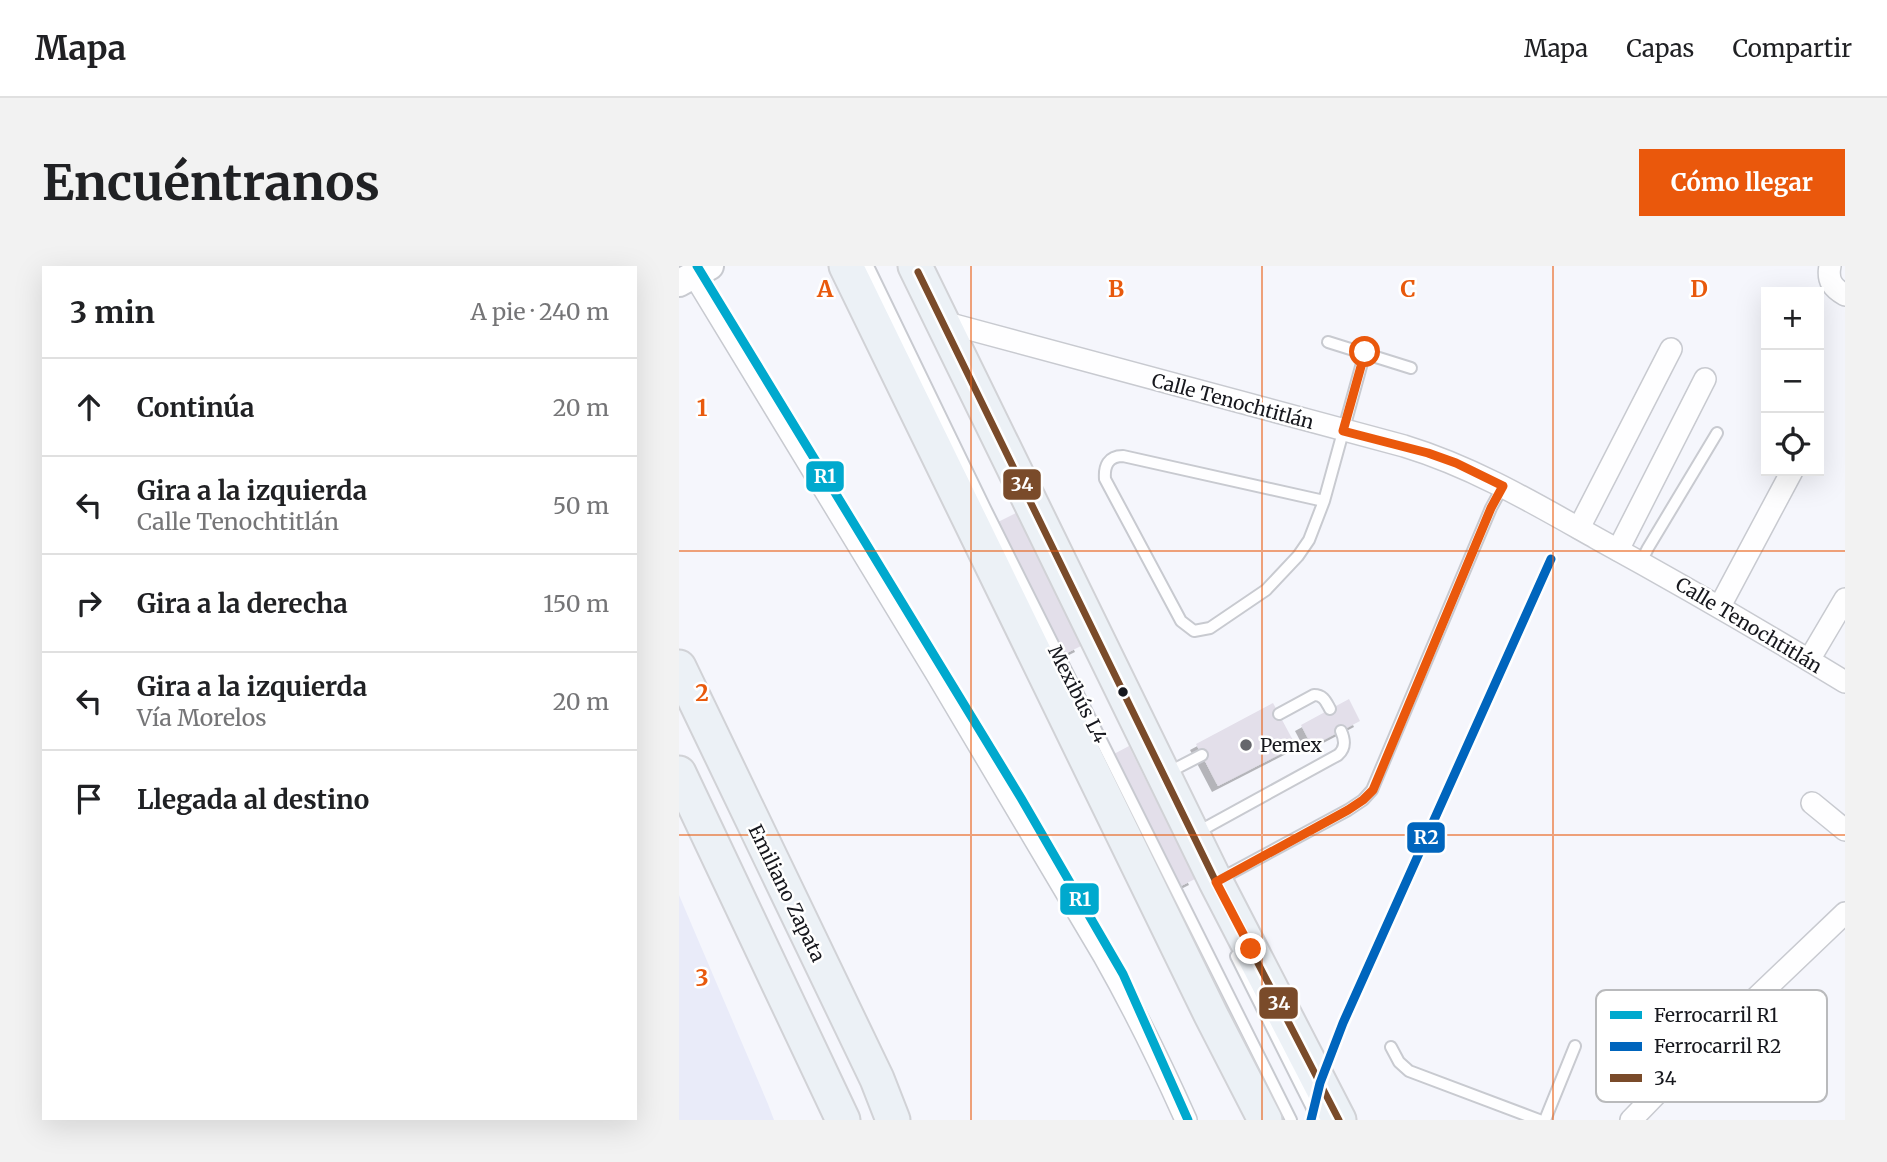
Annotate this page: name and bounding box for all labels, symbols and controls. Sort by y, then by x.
text: Mapa [35,28,126,69]
text: Mapa [1524,33,1588,64]
text: Capas [1626,33,1694,64]
text: Compartir [1732,33,1852,64]
button: Cómo llegar [1639,149,1845,216]
text: Encuéntranos [42,152,380,213]
text: A [816,274,834,303]
text: B [1108,274,1124,303]
text: C [1400,274,1416,303]
text: D [1690,274,1708,303]
map controls [1761,287,1824,476]
button: + [1761,287,1824,350]
text: 3 min [70,293,155,331]
text: A pie · 240 m [470,297,609,326]
route start [1349,336,1380,367]
button: − [1761,350,1824,413]
street label: Calle Tenochtitlán [1149,368,1317,434]
icon: ahead [70,388,108,426]
text: Continúa [137,391,255,424]
text: 20 m [553,393,609,422]
text: 1 [697,393,708,422]
button: locate [1761,413,1824,476]
line badge: R1 [805,460,845,493]
text: R1 [814,464,836,488]
line badge: 34 [1002,468,1042,501]
text: 34 [1011,472,1033,496]
text: Gira a la izquierda [137,474,367,507]
icon: left [70,486,108,524]
text: 50 m [553,491,609,520]
text: Calle Tenochtitlán [137,507,339,536]
street label: Calle Tenochtitlán [1671,572,1827,678]
icon: right [70,584,108,622]
text: Gira a la derecha [137,587,348,620]
text: 150 m [543,589,609,618]
street label: Mexibús L4 [1043,641,1113,747]
text: Gira a la izquierda [137,670,367,703]
text: 2 [695,678,709,707]
icon: left [70,682,108,720]
unlabelled marker [1116,685,1130,699]
text: 20 m [553,687,609,716]
text: Vía Morelos [137,703,267,732]
place label: Pemex [1260,733,1323,757]
marker: Pemex [1238,737,1254,753]
icon: arrive [70,780,108,818]
text: Llegada al destino [137,783,369,816]
street label: Emiliano Zapata [743,821,831,965]
line badge: R2 [1406,821,1446,854]
text: R2 [1413,825,1439,849]
line badge: R1 [1059,882,1100,916]
text: R1 [1069,887,1091,911]
route end [1235,933,1266,964]
text: 3 [695,963,709,992]
line badge: 34 [1258,986,1299,1020]
legend [1596,990,1827,1102]
text: 34 [1268,991,1290,1015]
text: Ferrocarril R1 [1654,1003,1779,1027]
text: Ferrocarril R2 [1654,1034,1781,1058]
text: 34 [1654,1066,1677,1090]

